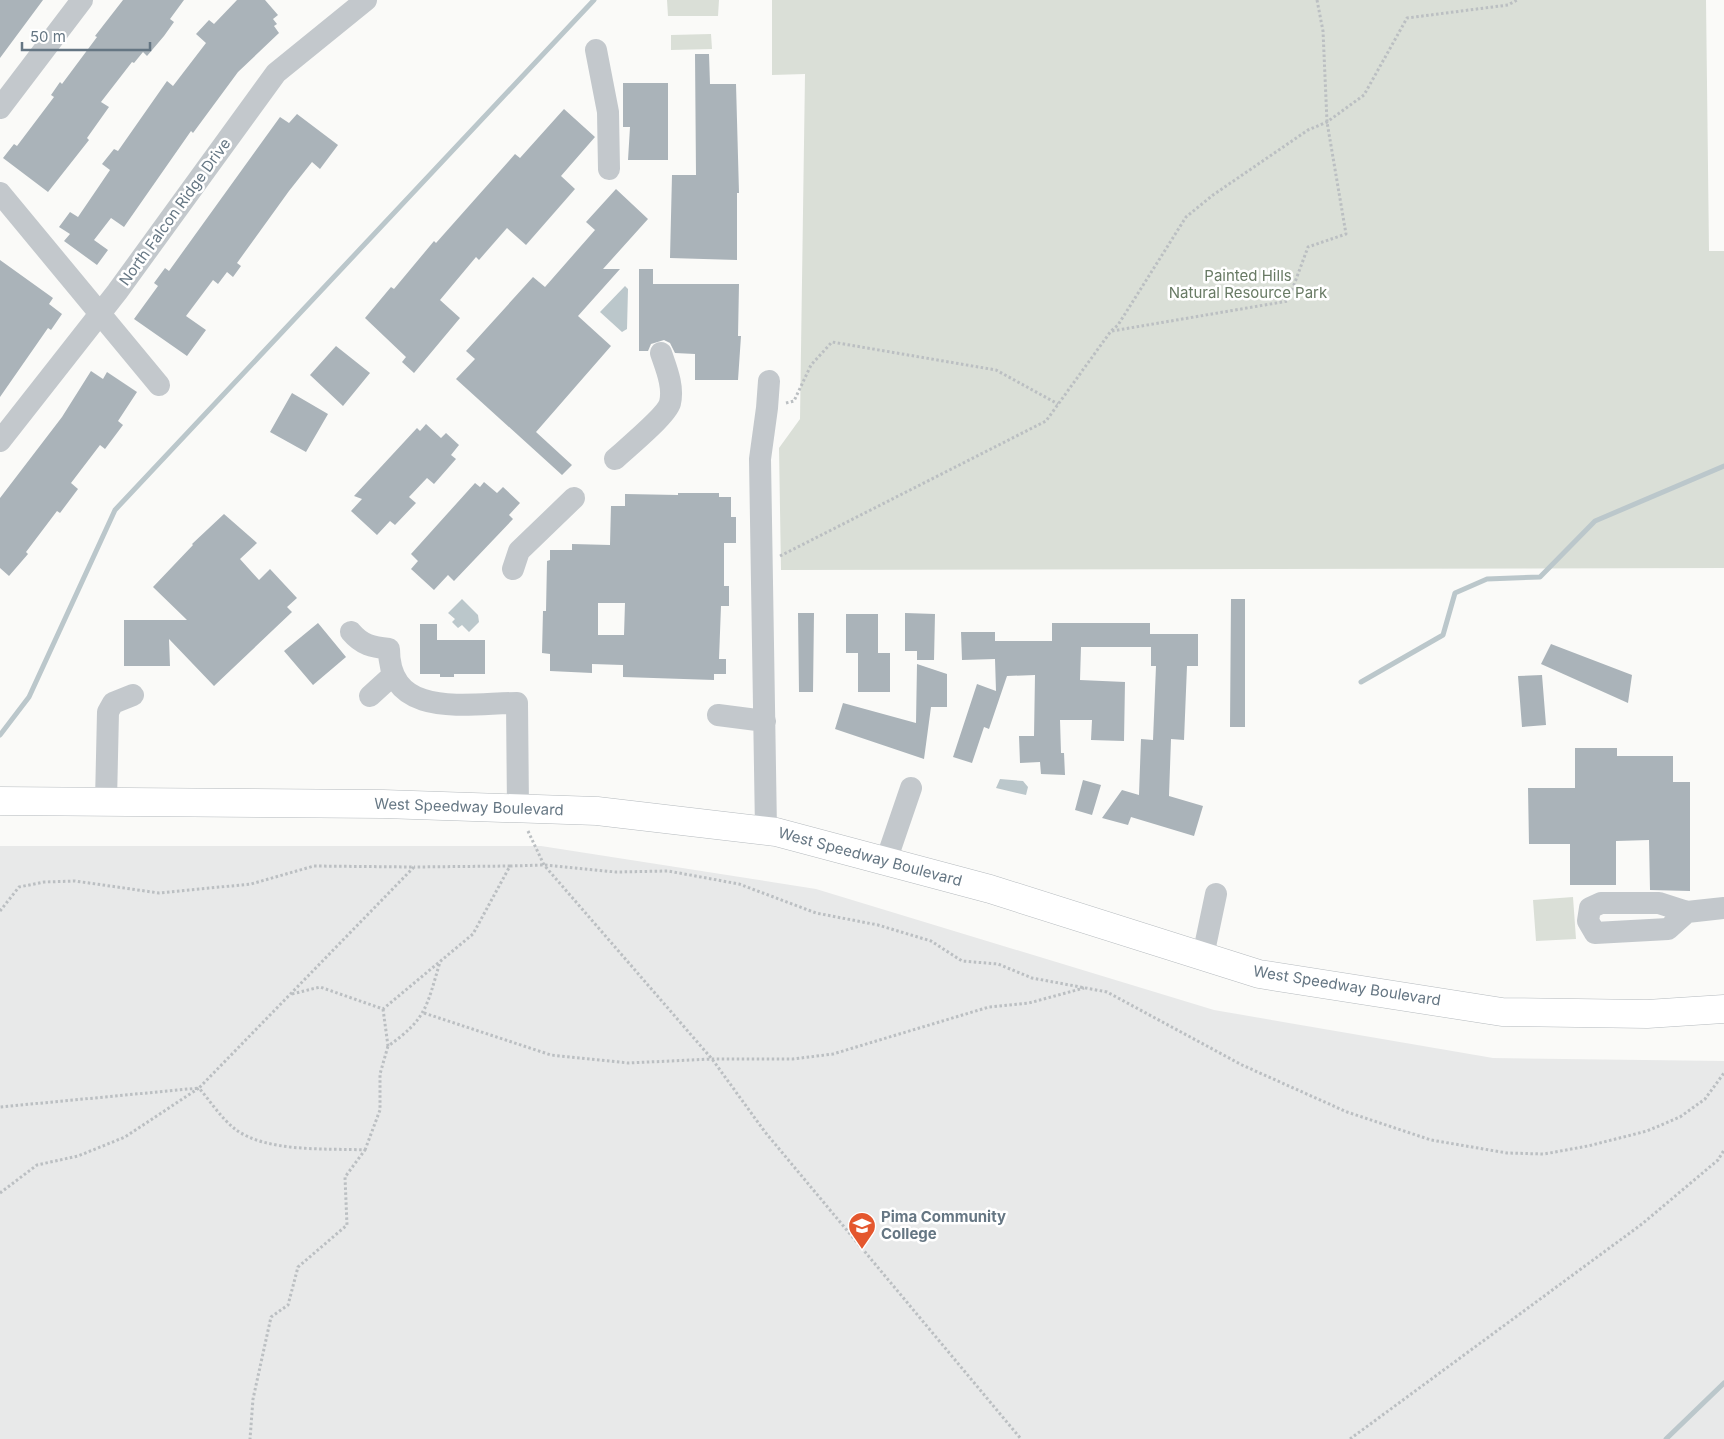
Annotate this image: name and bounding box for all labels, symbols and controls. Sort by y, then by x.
scale bar [22,20,150,52]
text: 50 m [30,27,66,46]
street label: North Falcon Ridge Drive [115,134,234,289]
park label: Painted Hills Natural Resource Park [1169,266,1328,302]
street label: West Speedway Boulevard [374,794,564,819]
street label: West Speedway Boulevard [776,823,964,890]
street label: West Speedway Boulevard [1252,961,1442,1010]
place label: Pima Community College [881,1207,1006,1243]
school or university icon: Pima Community College [847,1211,877,1250]

